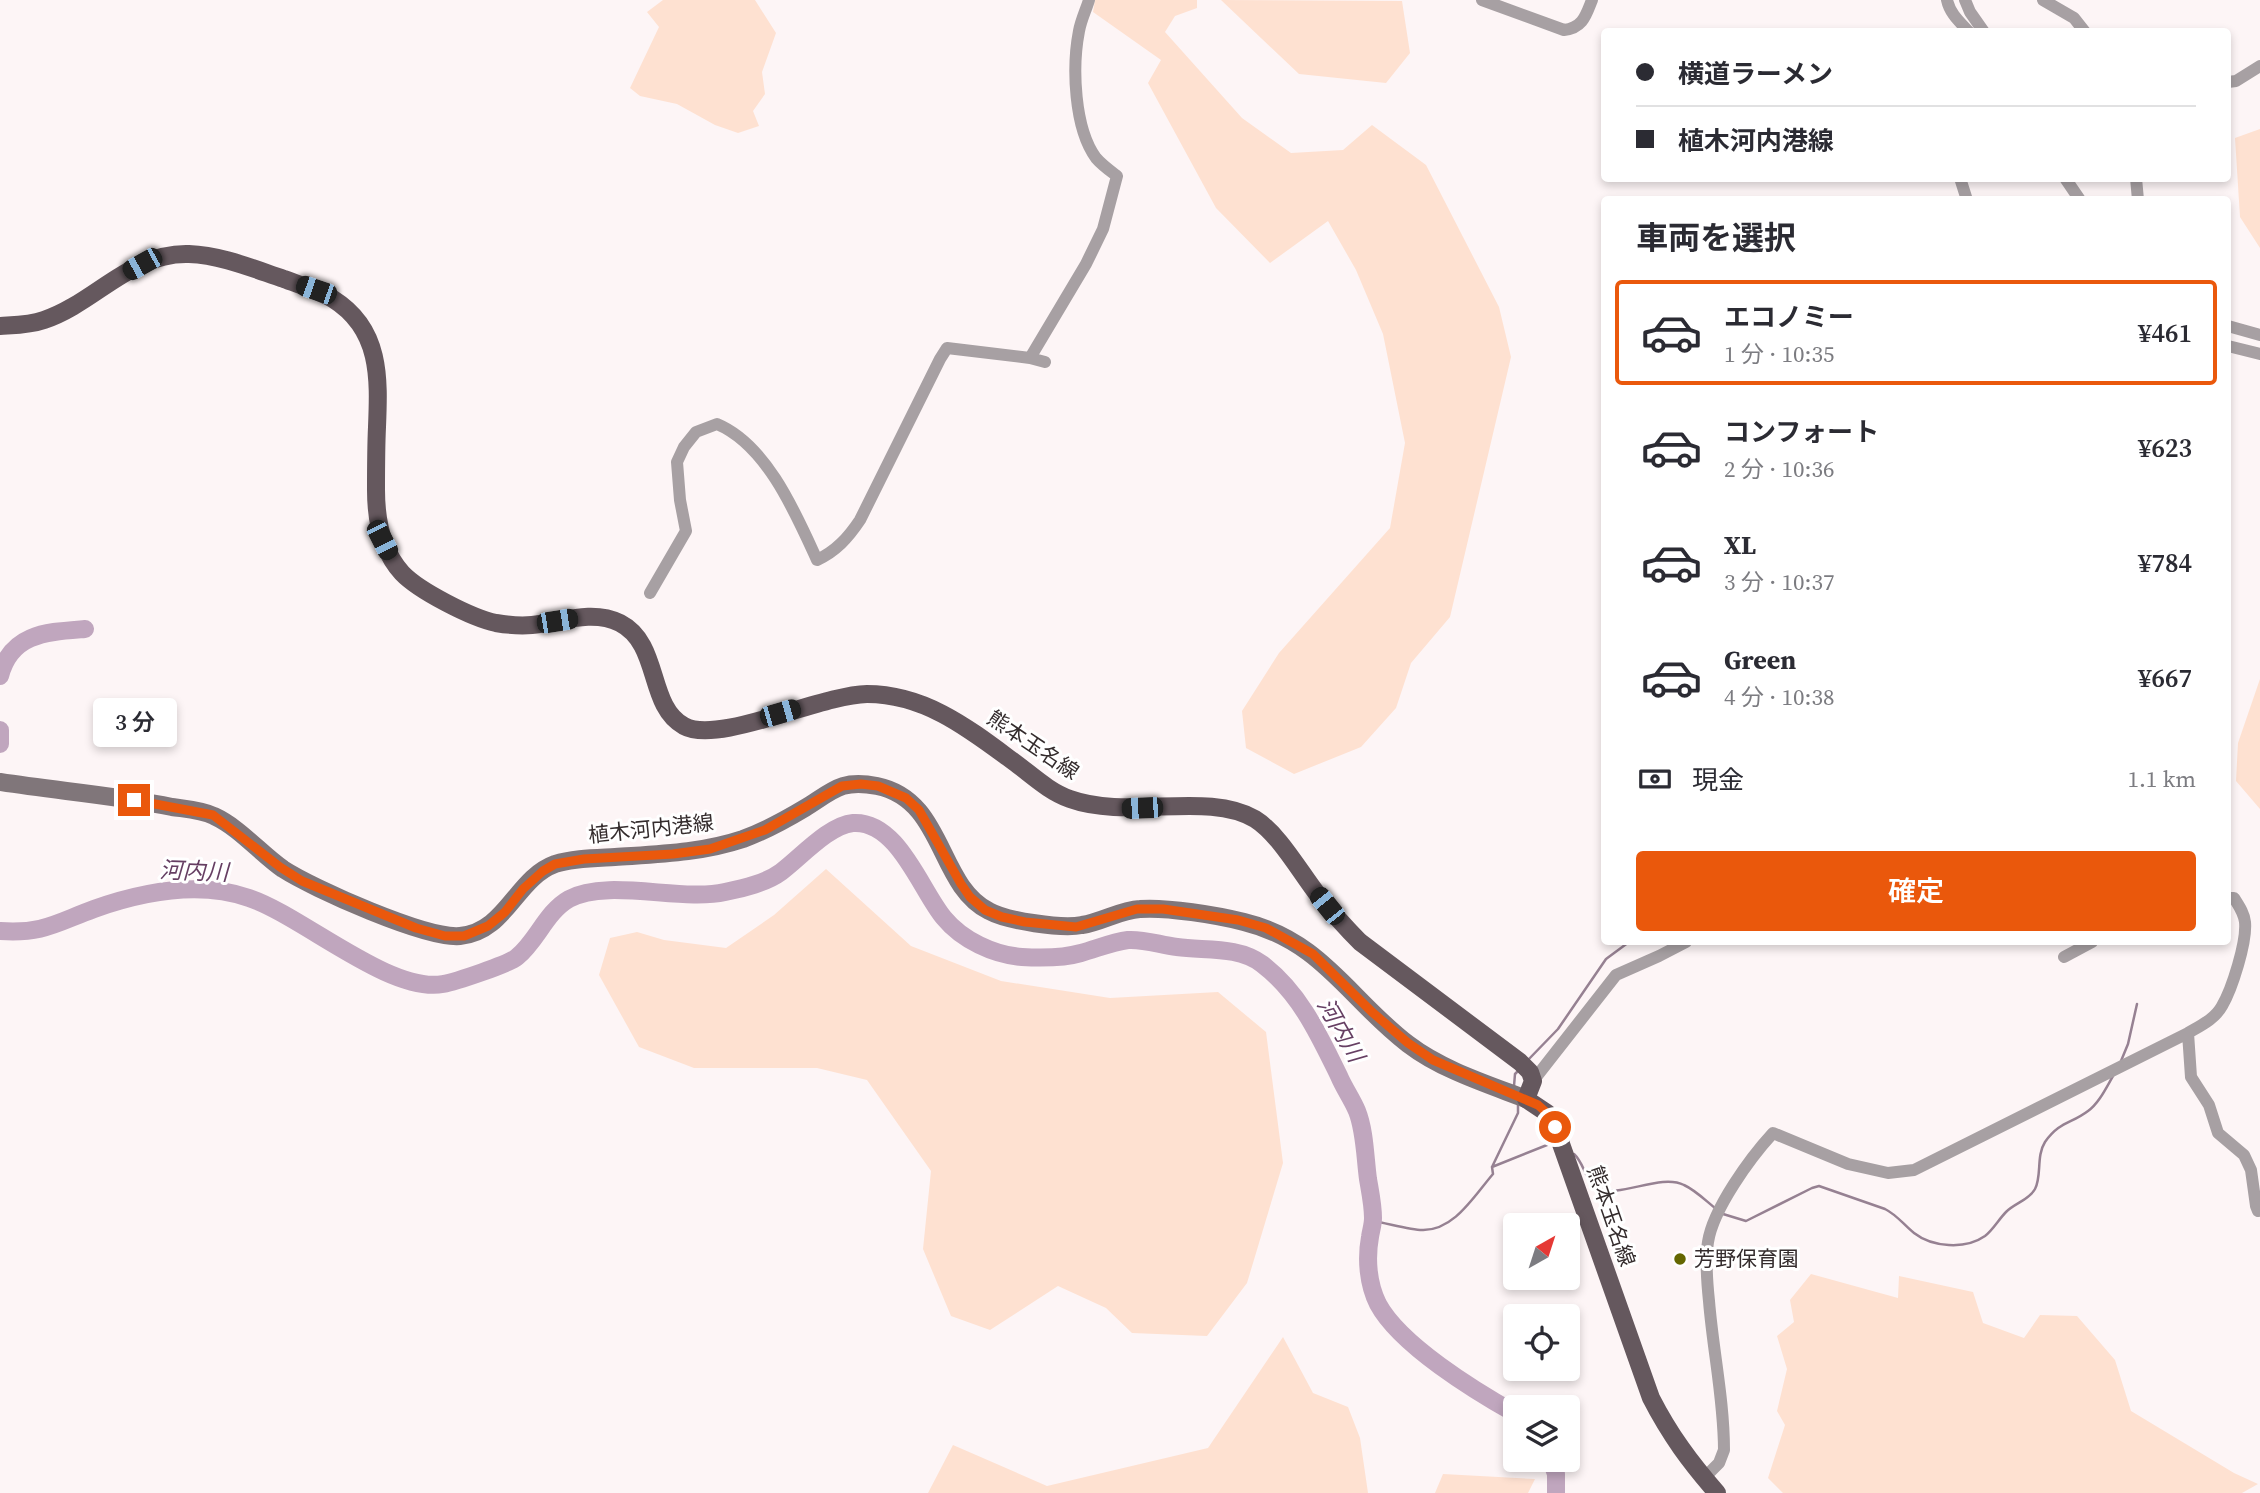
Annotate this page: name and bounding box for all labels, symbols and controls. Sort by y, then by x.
text: 横道ラーメン [1678,56,1833,92]
text: 植木河内港線 [1678,123,1834,159]
text: 車両を選択 [1636,216,1796,260]
car [119,245,166,283]
car [293,273,340,307]
text: エコノミー [1724,299,1854,335]
icon: car [1640,301,1703,364]
text: ¥461 [2138,315,2192,351]
text: 1 分 · 10:35 [1724,338,1834,370]
text: コンフォート [1724,414,1879,450]
icon: car [1640,416,1703,479]
text: ¥623 [2138,430,2192,466]
text: 2 分 · 10:36 [1724,453,1834,485]
car [364,517,401,563]
text: XL [1724,527,1756,563]
icon: car [1640,531,1703,594]
text: ¥784 [2138,545,2192,581]
text: 3 分 · 10:37 [1724,566,1834,598]
car [535,607,580,635]
text: Green [1724,642,1796,678]
icon: car [1640,646,1703,709]
text: ¥667 [2138,660,2192,696]
text: 4 分 · 10:38 [1724,681,1834,713]
car [757,697,804,729]
callout: 3 分 [92,698,176,748]
street label: 熊本玉名線 [982,703,1085,786]
text: 3 分 [115,706,155,738]
icon: cash [1636,760,1674,798]
text: 現金 [1692,762,1744,798]
text: 1.1 km [2127,763,2196,795]
route end [118,784,150,816]
car [1121,797,1164,819]
street label: 植木河内港線 [587,807,715,850]
button: 確定 [1636,851,2196,931]
water label: 河内川 [159,854,232,888]
car [1306,883,1349,929]
water label: 河内川 [1310,992,1374,1070]
route start [1539,1111,1571,1143]
street label: 熊本玉名線 [1581,1161,1642,1270]
north arrow [1503,1213,1580,1290]
map controls [1503,1213,1580,1472]
place label: 芳野保育園 [1694,1244,1799,1273]
marker: 芳野保育園 [1672,1251,1688,1267]
button: locate [1503,1304,1580,1381]
button: layers [1503,1395,1580,1472]

